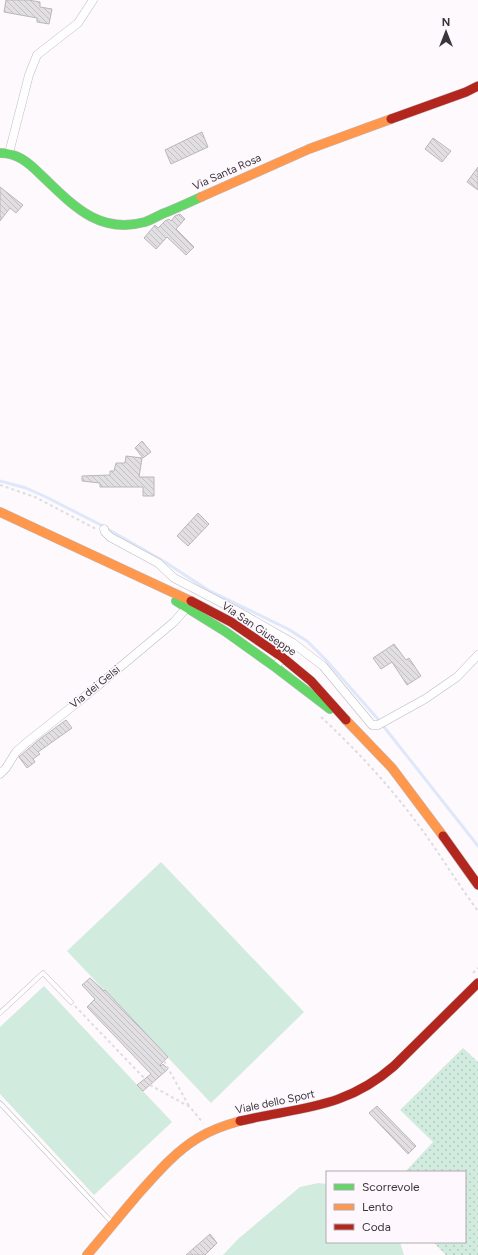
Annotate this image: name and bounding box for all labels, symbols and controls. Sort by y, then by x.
north arrow [426,12,466,52]
text: N [442,16,450,29]
street label: Via Santa Rosa [191,151,263,193]
street label: Via San Giuseppe [219,599,299,659]
street label: Via dei Gelsi [67,663,123,711]
street label: Viale dello Sport [234,1087,316,1117]
legend [326,1171,466,1243]
text: Scorrevole [362,1180,420,1194]
text: Lento [362,1200,393,1214]
text: Coda [362,1220,391,1234]

